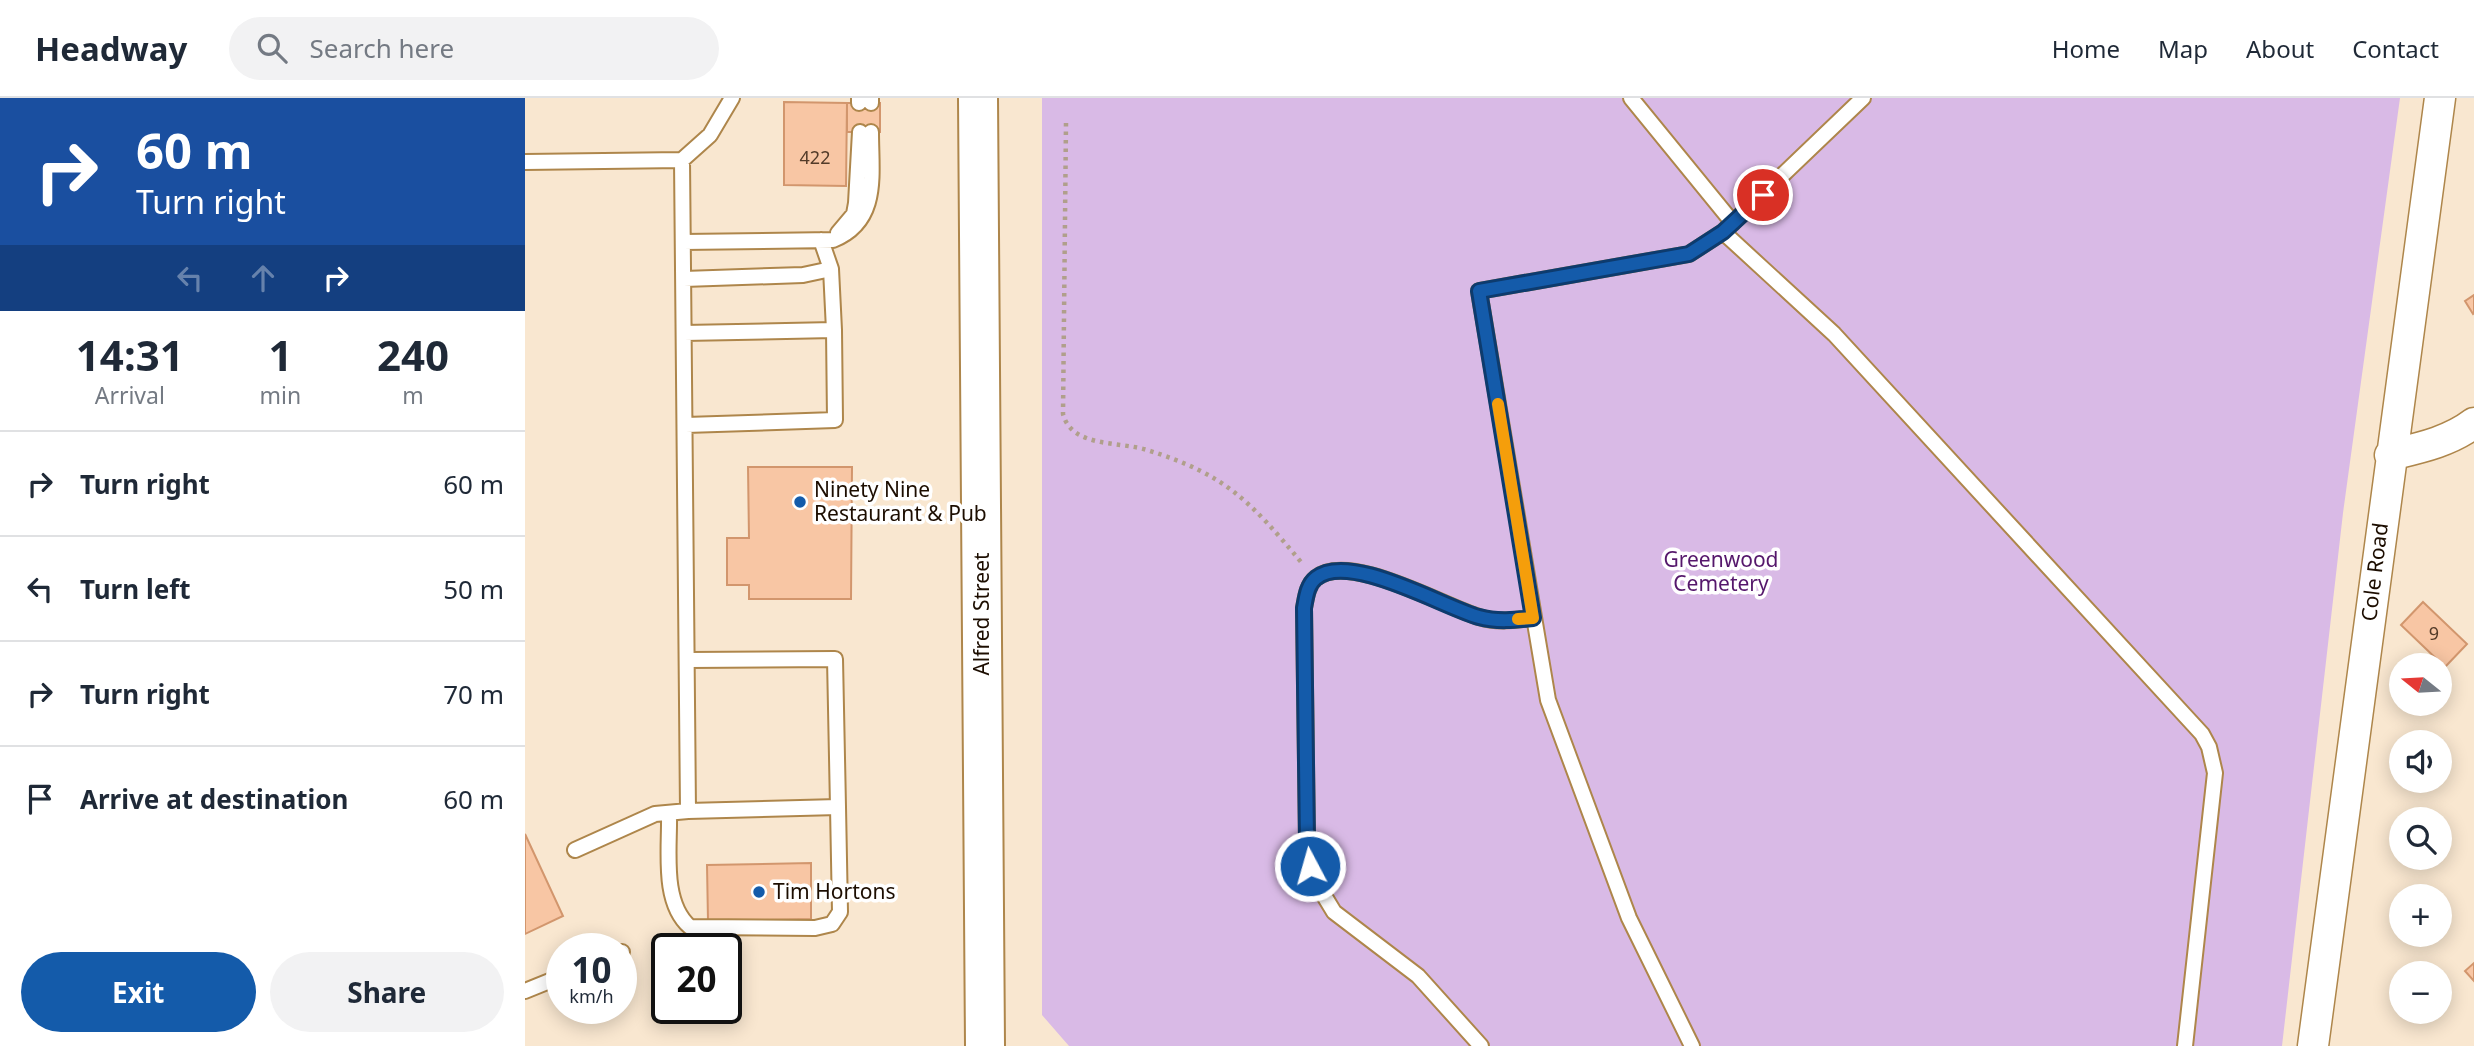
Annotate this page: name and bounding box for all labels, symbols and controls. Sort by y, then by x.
search box [229,17,719,80]
text: Headway [35,26,187,71]
icon: search [253,29,291,67]
text: Search here [309,30,454,66]
text: Home [2052,32,2120,65]
text: Map [2158,32,2208,65]
text: About [2246,32,2314,65]
text: Contact [2352,32,2439,65]
text: 60 m [136,117,253,183]
icon: right [21,126,112,217]
house number: 422 [800,145,830,169]
pin [1733,165,1793,225]
icon: arrive [1744,176,1782,214]
text: Turn right [136,180,286,223]
icon: left [171,259,209,297]
icon: ahead [244,259,282,297]
icon: right [317,259,355,297]
text: 14:31 [76,326,184,383]
text: 1 [268,326,292,383]
text: 240 [377,326,449,383]
text: Arrival [95,379,165,411]
text: min [260,379,301,411]
text: m [402,379,424,411]
icon: right [21,465,59,503]
text: Turn right [80,466,210,502]
text: 60 m [443,466,504,502]
place label: Ninety Nine Restaurant & Pub [814,475,987,527]
marker: Ninety Nine Restaurant & Pub [792,494,808,510]
street label: Cole Road [2354,521,2394,623]
park label: Greenwood Cemetery [1663,545,1779,597]
street label: Alfred Street [967,552,995,676]
icon: left [21,570,59,608]
text: Turn left [80,571,191,607]
text: 50 m [443,571,504,607]
house number: 9 [2429,621,2439,645]
north arrow [2389,653,2452,716]
map controls [2389,653,2452,1024]
icon: right [21,675,59,713]
text: Turn right [80,676,210,712]
text: 70 m [443,676,504,712]
button: sound [2389,730,2452,793]
icon: arrive [21,780,59,818]
text: Arrive at destination [80,781,349,817]
text: 60 m [443,781,504,817]
button: search [2389,807,2452,870]
position arrow [1273,829,1347,903]
place label: Tim Hortons [773,877,895,905]
marker: Tim Hortons [751,884,767,900]
button: + [2389,884,2452,947]
speed limit sign: 20 [651,933,742,1024]
text: 10 [571,946,612,993]
button: Exit [21,952,256,1032]
button: Share [270,952,504,1032]
button: − [2389,961,2452,1024]
text: km/h [569,984,614,1008]

